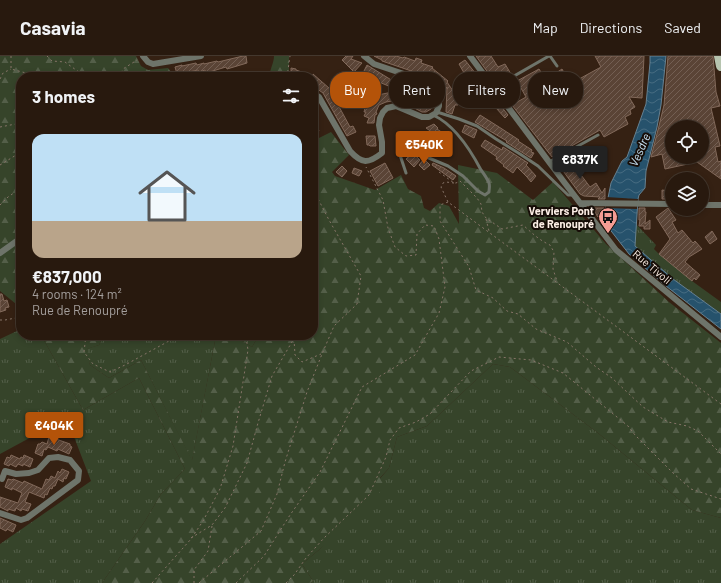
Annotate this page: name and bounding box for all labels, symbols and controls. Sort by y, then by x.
text: Casavia [20,16,86,39]
text: Map [533,19,558,36]
text: Directions [580,19,642,36]
text: Saved [664,19,701,36]
chip: Buy [330,72,381,108]
chip: Rent [389,72,445,108]
chip: Filters [453,72,520,108]
chip: New [528,72,583,108]
icon: filters [280,85,302,107]
text: 3 homes [32,86,95,106]
map controls [665,120,709,216]
button: locate [665,120,709,164]
pin: €540K [396,131,452,165]
water label: Vesdre [626,131,653,168]
text: €540K [405,136,443,152]
pin: €837K [552,146,608,180]
text: €837K [562,151,598,167]
icon: home [131,160,203,232]
button: layers [665,172,709,216]
place label: Verviers Pont de Renoupré [529,204,594,230]
bus stop icon: Verviers Pont de Renoupré [597,206,619,234]
street label: Rue Tivoli [631,247,674,286]
text: €837,000 [32,266,102,286]
text: 4 rooms · 124 m² [32,286,122,302]
text: Rue de Renoupré [32,302,128,318]
pin: €404K [26,412,82,446]
text: €404K [34,417,74,433]

